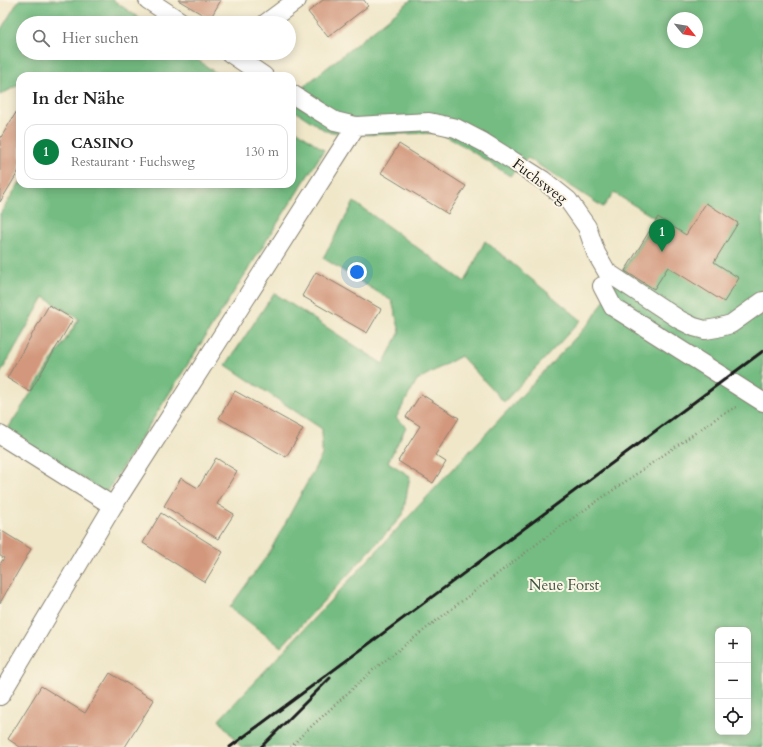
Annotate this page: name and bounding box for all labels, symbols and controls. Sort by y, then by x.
north arrow [667,12,703,48]
search box [16,16,296,60]
icon: search [30,27,52,49]
text: Hier suchen [62,28,139,48]
text: In der Nähe [32,87,125,110]
text: CASINO [71,133,134,153]
text: 1 [43,143,49,161]
text: 130 m [245,143,279,161]
text: Restaurant · Fuchsweg [71,153,195,171]
street label: Fuchsweg [508,154,572,209]
pin: 1 [649,219,675,252]
your location [347,262,367,282]
park label: Neue Forst [529,575,600,595]
map controls [715,627,751,735]
button: + [715,627,751,663]
button: − [715,663,751,699]
button: locate [715,699,751,735]

